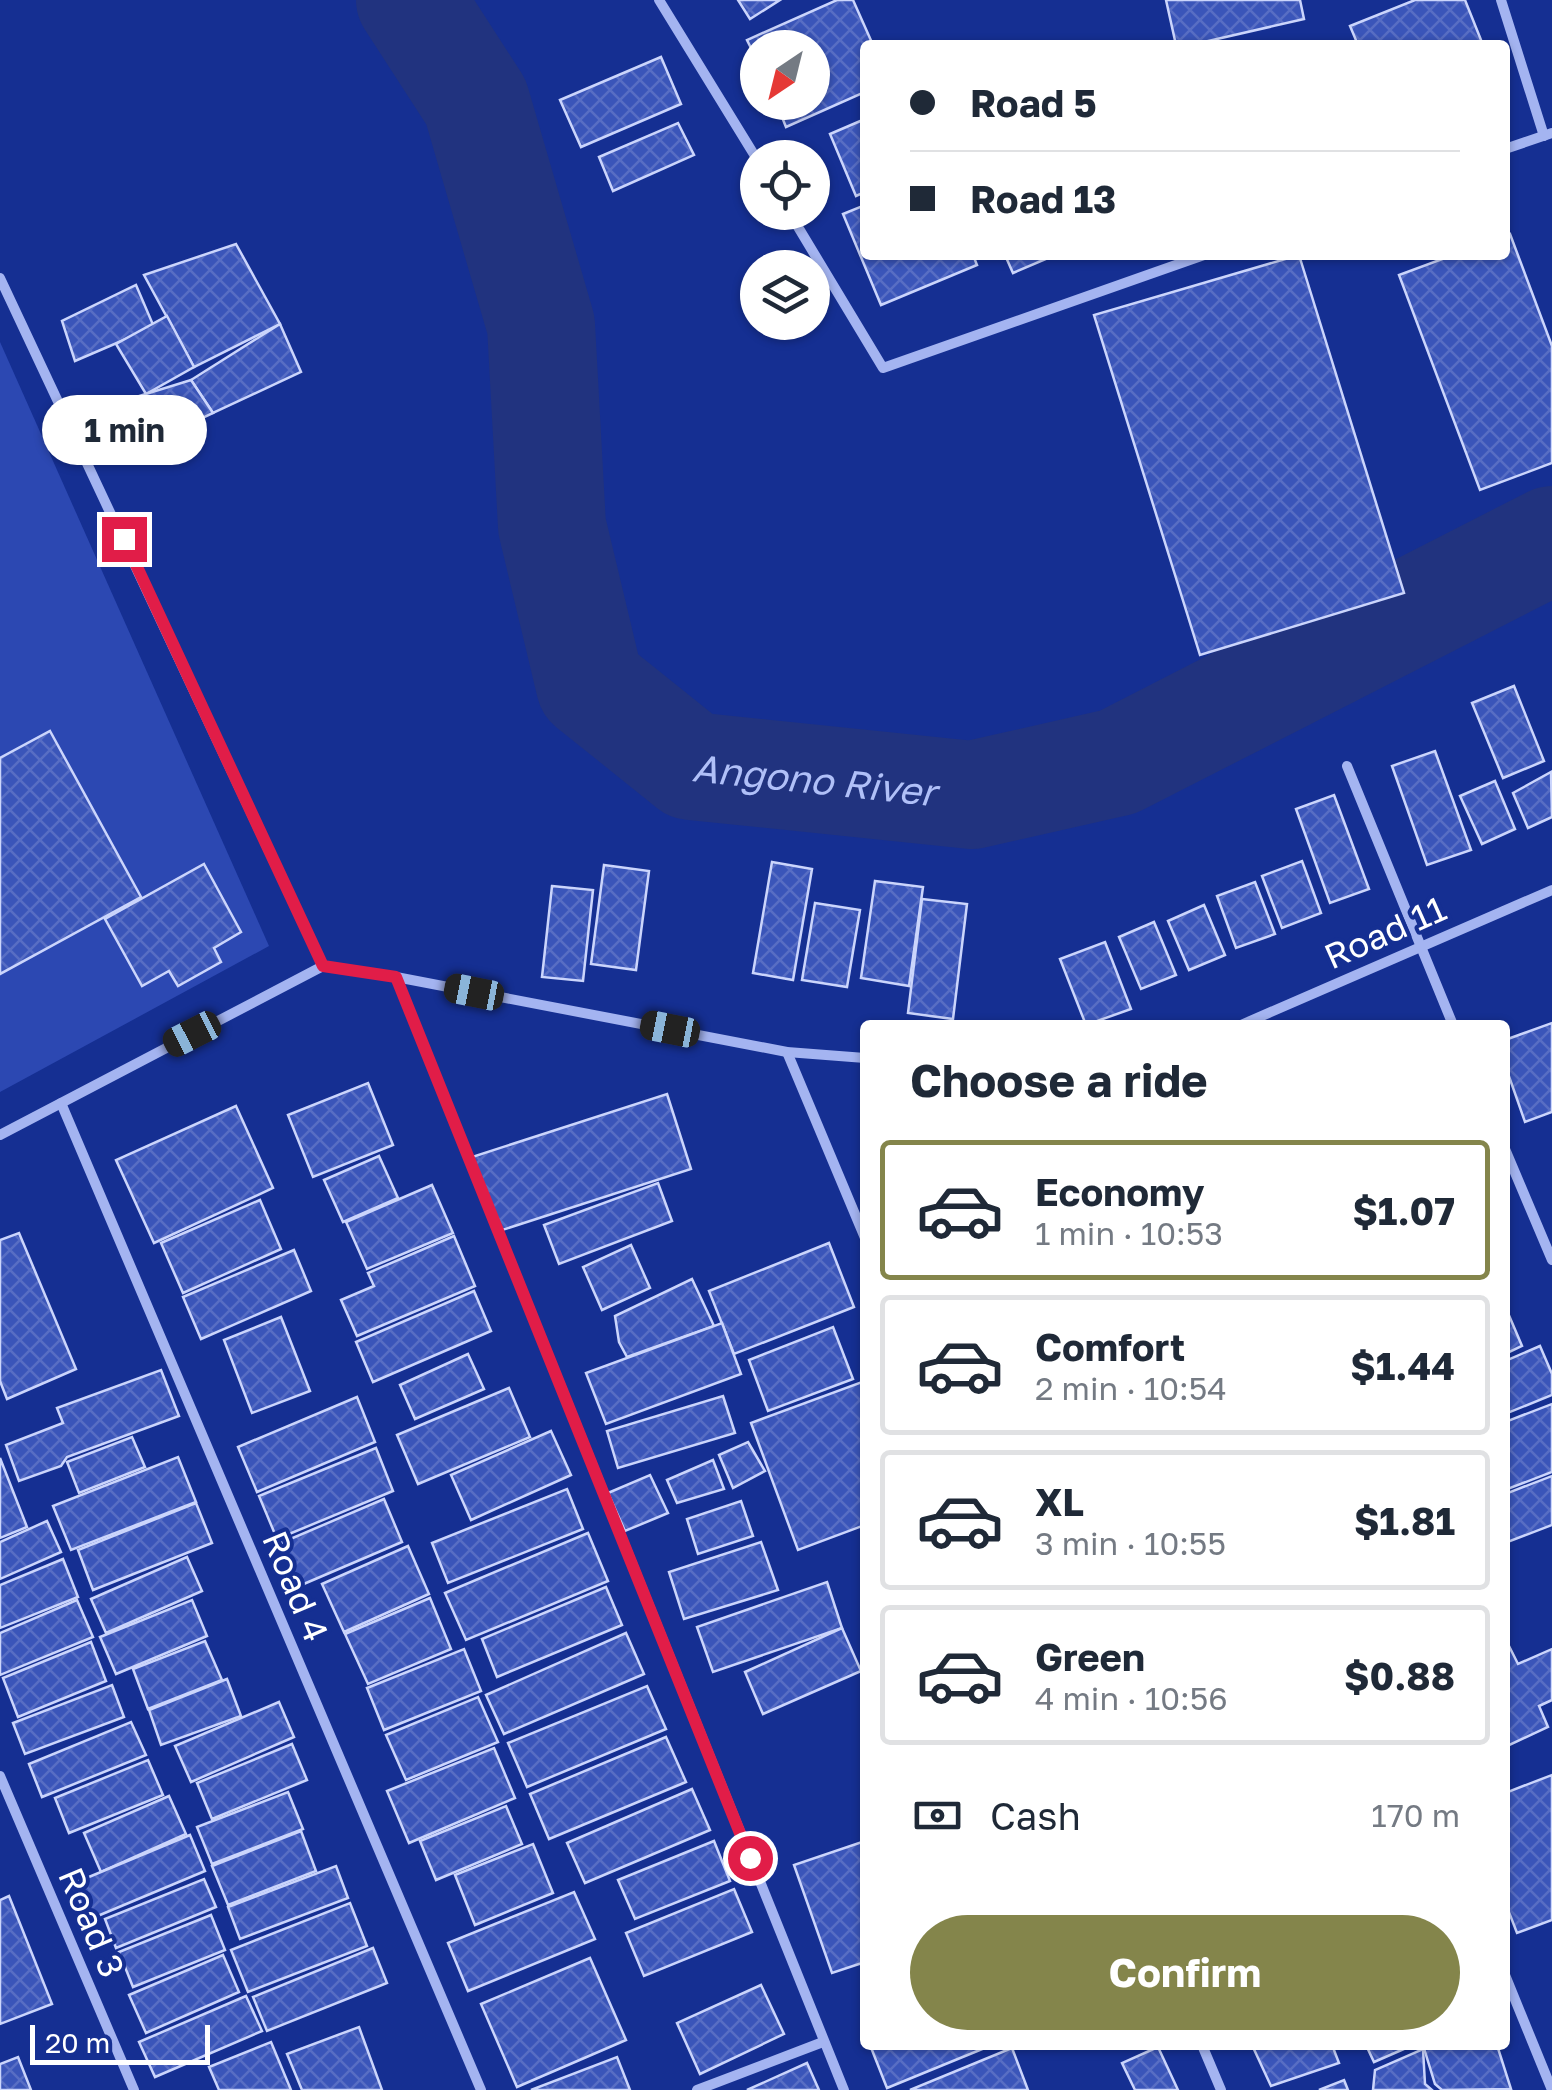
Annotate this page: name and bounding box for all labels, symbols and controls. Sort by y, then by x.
north arrow [740,30,830,120]
map controls [740,30,830,340]
text: Road 5 [970,80,1097,125]
button: locate [740,140,830,230]
text: Road 13 [970,176,1116,221]
button: layers [740,250,830,340]
callout: 1 min [42,394,206,464]
text: 1 min [84,411,165,449]
route end [102,517,147,562]
water label: Angono River [691,744,943,814]
street label: Road 11 [1318,887,1452,977]
car [442,972,506,1012]
car [158,1007,226,1061]
car [638,1009,702,1049]
text: Choose a ride [910,1053,1208,1107]
icon: car [915,1165,1005,1255]
text: Economy [1035,1169,1204,1214]
text: $1.07 [1352,1188,1455,1233]
text: 1 min · 10:53 [1035,1214,1223,1252]
icon: car [915,1320,1005,1410]
text: Comfort [1035,1324,1185,1369]
text: $1.44 [1350,1343,1455,1388]
text: 2 min · 10:54 [1035,1369,1227,1407]
icon: car [915,1475,1005,1565]
text: XL [1035,1479,1084,1524]
text: $1.81 [1354,1498,1455,1543]
street label: Road 4 [254,1524,338,1648]
text: 3 min · 10:55 [1035,1524,1226,1562]
icon: car [915,1630,1005,1720]
text: Green [1035,1634,1145,1679]
text: $0.88 [1344,1653,1455,1698]
text: 4 min · 10:56 [1035,1679,1228,1717]
icon: cash [910,1788,965,1843]
text: Cash [990,1793,1081,1838]
text: 170 m [1371,1796,1460,1834]
route start [728,1836,773,1881]
street label: Road 3 [50,1861,134,1983]
button: Confirm [910,1915,1460,2030]
scale bar [30,2020,210,2064]
text: 20 m [45,2026,110,2059]

